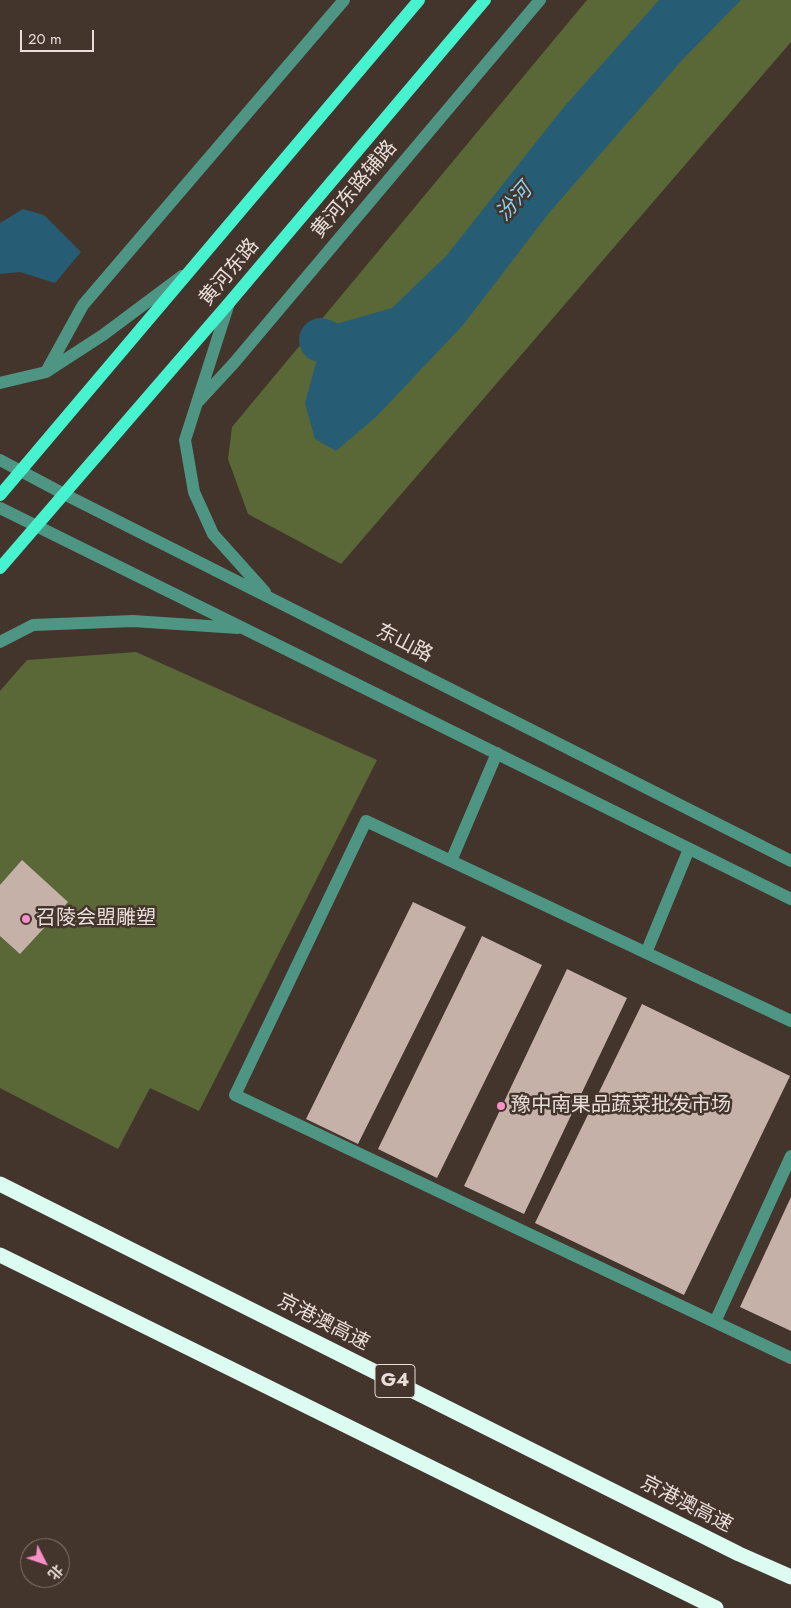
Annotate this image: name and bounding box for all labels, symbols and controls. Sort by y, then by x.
scale bar [22,20,96,52]
text: 20 m [28,28,62,50]
street label: 黄河东路辅路 [307,136,403,244]
water label: 汾河 [492,179,538,227]
street label: 黄河东路 [195,235,265,311]
street label: 东山路 [372,620,436,668]
place label: 召陵会盟雕塑 [36,907,156,931]
marker: 召陵会盟雕塑 [20,913,32,925]
place label: 豫中南果品蔬菜批发市场 [511,1094,731,1118]
marker: 豫中南果品蔬菜批发市场 [495,1100,507,1112]
street label: 京港澳高速 [273,1290,373,1356]
road number: G4 [375,1364,415,1398]
street label: 京港澳高速 [636,1472,736,1538]
north arrow [20,1538,70,1588]
text: 北 [43,1560,68,1584]

